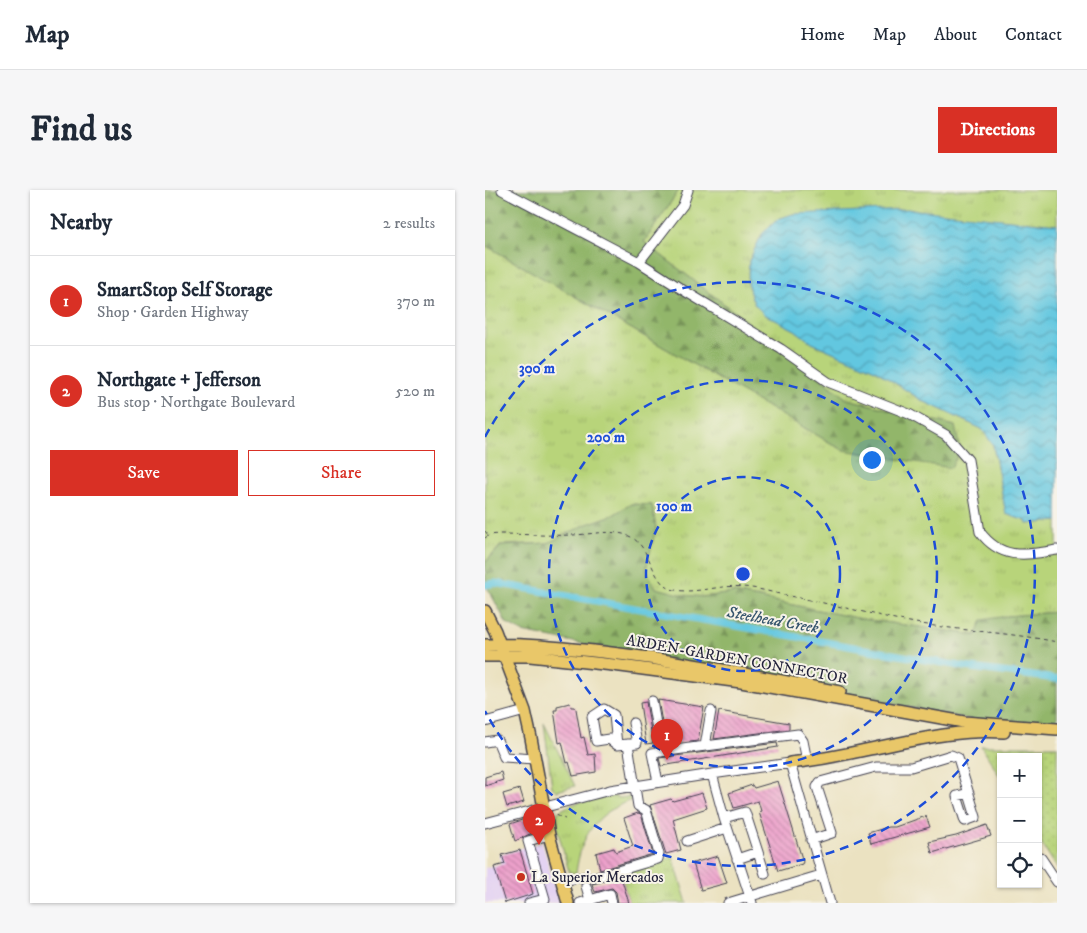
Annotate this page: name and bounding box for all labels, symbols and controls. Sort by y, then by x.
text: Map [25,20,69,50]
text: Home [800,24,845,46]
text: Map [873,24,906,46]
text: About [934,24,977,46]
text: Contact [1005,24,1062,46]
button: Directions [938,107,1057,153]
text: Find us [30,108,132,152]
text: Nearby [50,210,112,236]
text: 2 results [383,213,435,233]
text: SmartStop Self Storage [97,279,273,302]
text: 1 [63,291,69,311]
text: 370 m [397,291,435,311]
text: Shop · Garden Highway [97,302,249,322]
text: 300 m [519,359,556,378]
text: Northgate + Jefferson [97,369,261,392]
text: 2 [62,381,70,401]
text: 520 m [395,381,435,401]
text: Bus stop · Northgate Boulevard [97,392,295,412]
text: 200 m [587,428,626,447]
your location [859,447,885,473]
button: Save [50,450,238,496]
button: Share [248,450,435,496]
text: 100 m [656,497,693,516]
centre of rings [734,565,752,583]
water label: Steelhead Creek [724,602,821,638]
street label: ARDEN-GARDEN CONNECTOR [625,631,849,688]
pin: 1 [651,719,683,760]
map controls [997,753,1042,888]
button: + [997,753,1042,798]
button: − [997,798,1042,843]
pin: 2 [523,804,555,845]
button: locate [997,843,1042,888]
place label: La Superior Mercados [531,868,664,887]
marker: La Superior Mercados [515,871,527,883]

